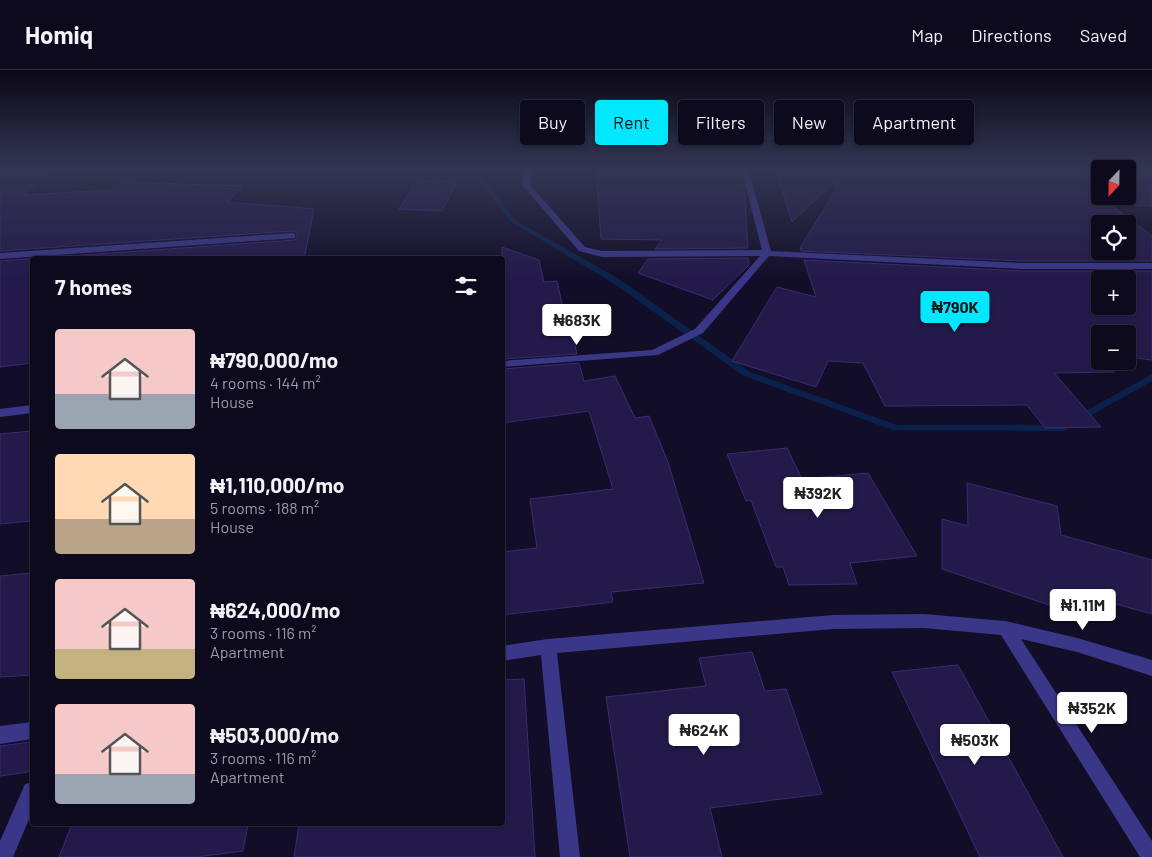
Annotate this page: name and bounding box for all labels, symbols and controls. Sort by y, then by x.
text: Homiq [25,20,93,49]
text: Map [911,24,943,46]
text: Directions [971,24,1052,46]
text: Saved [1080,24,1127,46]
chip: Buy [520,100,585,145]
chip: Rent [595,100,668,145]
chip: Filters [678,100,764,145]
chip: New [774,100,844,145]
chip: Apartment [854,100,974,145]
north arrow [1091,160,1136,205]
map controls [1091,160,1136,370]
button: locate [1091,215,1136,260]
button: + [1091,270,1136,315]
icon: filters [452,272,480,300]
text: 7 homes [55,274,132,299]
pin: ₦790K [920,290,990,333]
text: ₦790K [931,297,979,316]
pin: ₦683K [542,304,612,346]
text: ₦683K [553,310,601,329]
button: − [1091,325,1136,370]
text: ₦790,000/mo [210,347,338,372]
icon: home [95,349,155,409]
text: 4 rooms · 144 m² [210,373,321,392]
text: House [210,392,254,411]
text: ₦1,110,000/mo [210,472,345,497]
icon: home [95,474,155,534]
pin: ₦392K [783,476,853,519]
text: ₦392K [794,483,842,502]
text: 5 rooms · 188 m² [210,498,319,517]
text: House [210,517,254,536]
pin: ₦1.11M [1042,588,1124,631]
text: ₦1.11M [1061,595,1105,614]
text: ₦624,000/mo [210,597,340,622]
icon: home [95,599,155,659]
text: 3 rooms · 116 m² [210,623,316,642]
text: Apartment [210,642,285,661]
pin: ₦352K [1057,692,1127,734]
text: ₦352K [1068,698,1116,717]
pin: ₦624K [669,714,739,756]
text: ₦624K [680,720,728,739]
text: ₦503,000/mo [210,722,339,747]
icon: home [95,724,155,784]
pin: ₦503K [940,724,1010,766]
text: ₦503K [951,730,999,749]
text: 3 rooms · 116 m² [210,748,316,767]
text: Apartment [210,767,285,786]

